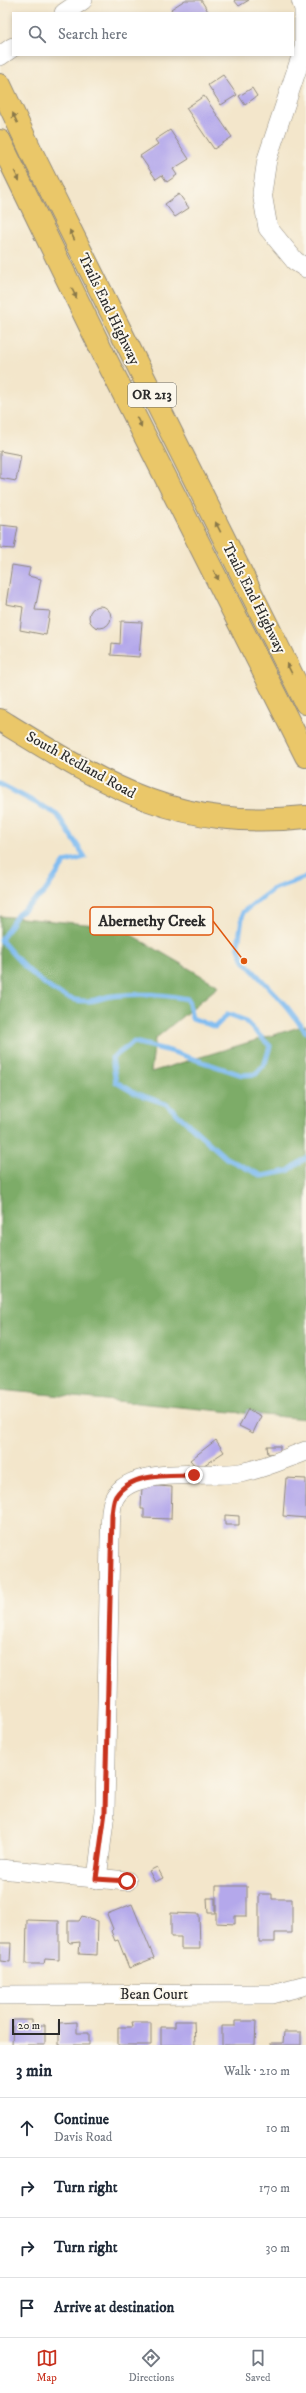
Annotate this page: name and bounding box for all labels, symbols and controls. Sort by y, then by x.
search box [12,12,294,56]
icon: search [26,23,48,45]
text: Search here [58,25,127,44]
one-way arrow [12,112,18,124]
one-way arrow [14,171,20,182]
one-way arrow [69,229,75,241]
street label: Trails End Highway [74,250,145,369]
one-way arrow [71,287,77,299]
road number: OR 213 [128,383,176,407]
one-way arrow [135,416,142,428]
one-way arrow [215,521,221,532]
street label: Trails End Highway [218,539,291,657]
one-way arrow [213,570,219,581]
one-way arrow [285,662,292,674]
street label: South Redland Road [23,727,140,803]
callout: Abernethy Creek [90,907,213,935]
text: Abernethy Creek [97,911,207,931]
route end [185,1466,203,1484]
route start [118,1872,136,1890]
street label: Bean Court [120,1985,188,2004]
scale bar [12,2017,60,2036]
text: 20 m [18,2019,40,2033]
text: 3 min [16,2060,52,2082]
text: Walk · 210 m [224,2063,290,2079]
text: Continue [54,2110,109,2129]
icon: ahead [16,2117,38,2139]
text: 10 m [266,2120,290,2136]
text: Davis Road [54,2129,112,2145]
icon: right [16,2177,38,2199]
text: Turn right [54,2178,117,2197]
text: 170 m [259,2180,290,2196]
icon: right [16,2237,38,2259]
text: Turn right [54,2238,117,2257]
text: 30 m [266,2240,290,2256]
icon: arrive [16,2297,38,2319]
text: Arrive at destination [54,2298,174,2317]
tab: Map [36,2347,58,2385]
tab: Directions [129,2347,174,2385]
tab: Saved [245,2347,270,2385]

